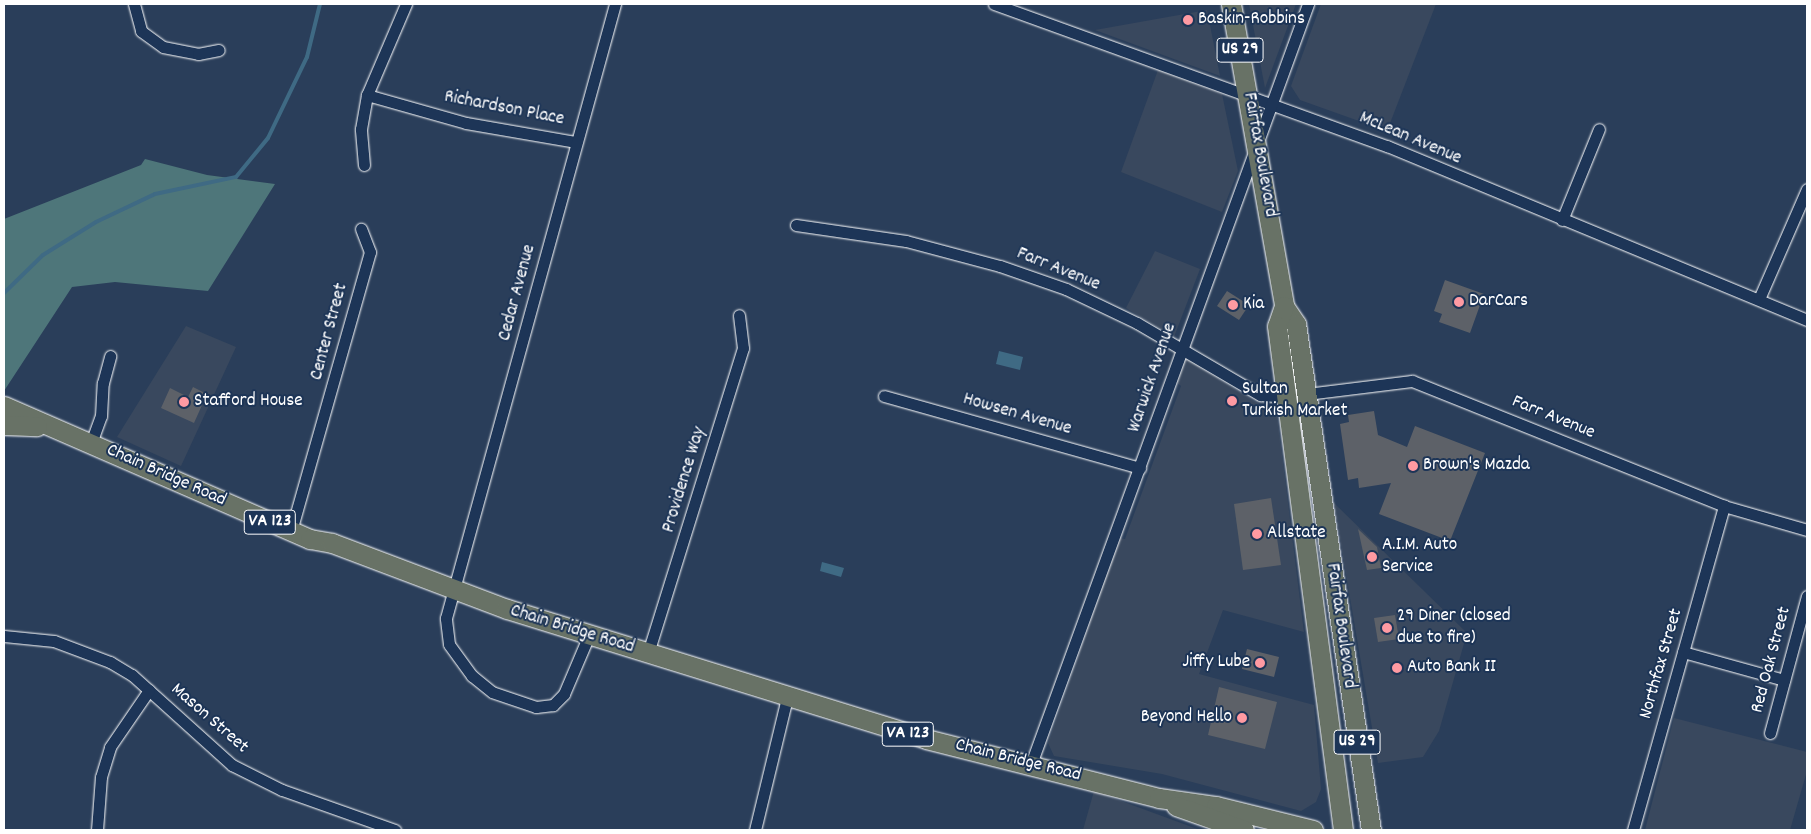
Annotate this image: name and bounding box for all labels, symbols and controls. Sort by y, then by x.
place label: Baskin-Robbins [1198,9,1305,31]
marker: Baskin-Robbins [1182,14,1194,26]
road number: US 29 [1216,34,1264,66]
street label: Richardson Place [442,86,566,132]
street label: Fairfax Boulevard [1237,91,1281,219]
street label: McLean Avenue [1355,107,1465,171]
street label: Cedar Avenue [494,242,542,344]
street label: Farr Avenue [1013,243,1103,297]
street label: Center Street [306,281,354,383]
place label: DarCars [1469,291,1528,313]
place label: Kia [1243,294,1264,316]
marker: DarCars [1453,296,1465,308]
marker: Kia [1227,299,1239,311]
street label: Warwick Avenue [1124,320,1182,436]
place label: Sultan Turkish Market [1242,379,1347,423]
street label: Howsen Avenue [960,389,1074,441]
place label: Stafford House [194,391,303,413]
street label: Farr Avenue [1508,391,1598,445]
marker: Sultan Turkish Market [1226,395,1238,407]
marker: Stafford House [178,396,190,408]
street label: Providence Way [658,424,712,536]
street label: Chain Bridge Road [103,439,229,513]
place label: Brown's Mazda [1423,455,1530,477]
marker: Brown's Mazda [1407,460,1419,472]
road number: VA 123 [244,507,296,538]
place label: Allstate [1267,523,1326,545]
marker: Allstate [1251,528,1263,540]
place label: A.I.M. Auto Service [1382,535,1457,579]
marker: A.I.M. Auto Service [1366,551,1378,563]
street label: Fairfax Boulevard [1320,562,1360,690]
street label: Chain Bridge Road [507,600,637,660]
street label: Red Oak Street [1747,604,1797,716]
place label: 29 Diner (closed due to fire) [1397,606,1511,650]
street label: Northfax Street [1635,606,1689,722]
marker: 29 Diner (closed due to fire) [1381,622,1393,634]
place label: Jiffy Lube [1182,652,1250,674]
marker: Jiffy Lube [1254,657,1266,669]
place label: Auto Bank II [1407,657,1496,679]
marker: Auto Bank II [1391,662,1403,674]
street label: Mason Street [165,679,253,759]
place label: Beyond Hello [1141,707,1232,729]
marker: Beyond Hello [1236,712,1248,724]
road number: VA 123 [882,719,934,750]
road number: US 29 [1333,726,1381,758]
street label: Chain Bridge Road [953,734,1083,788]

